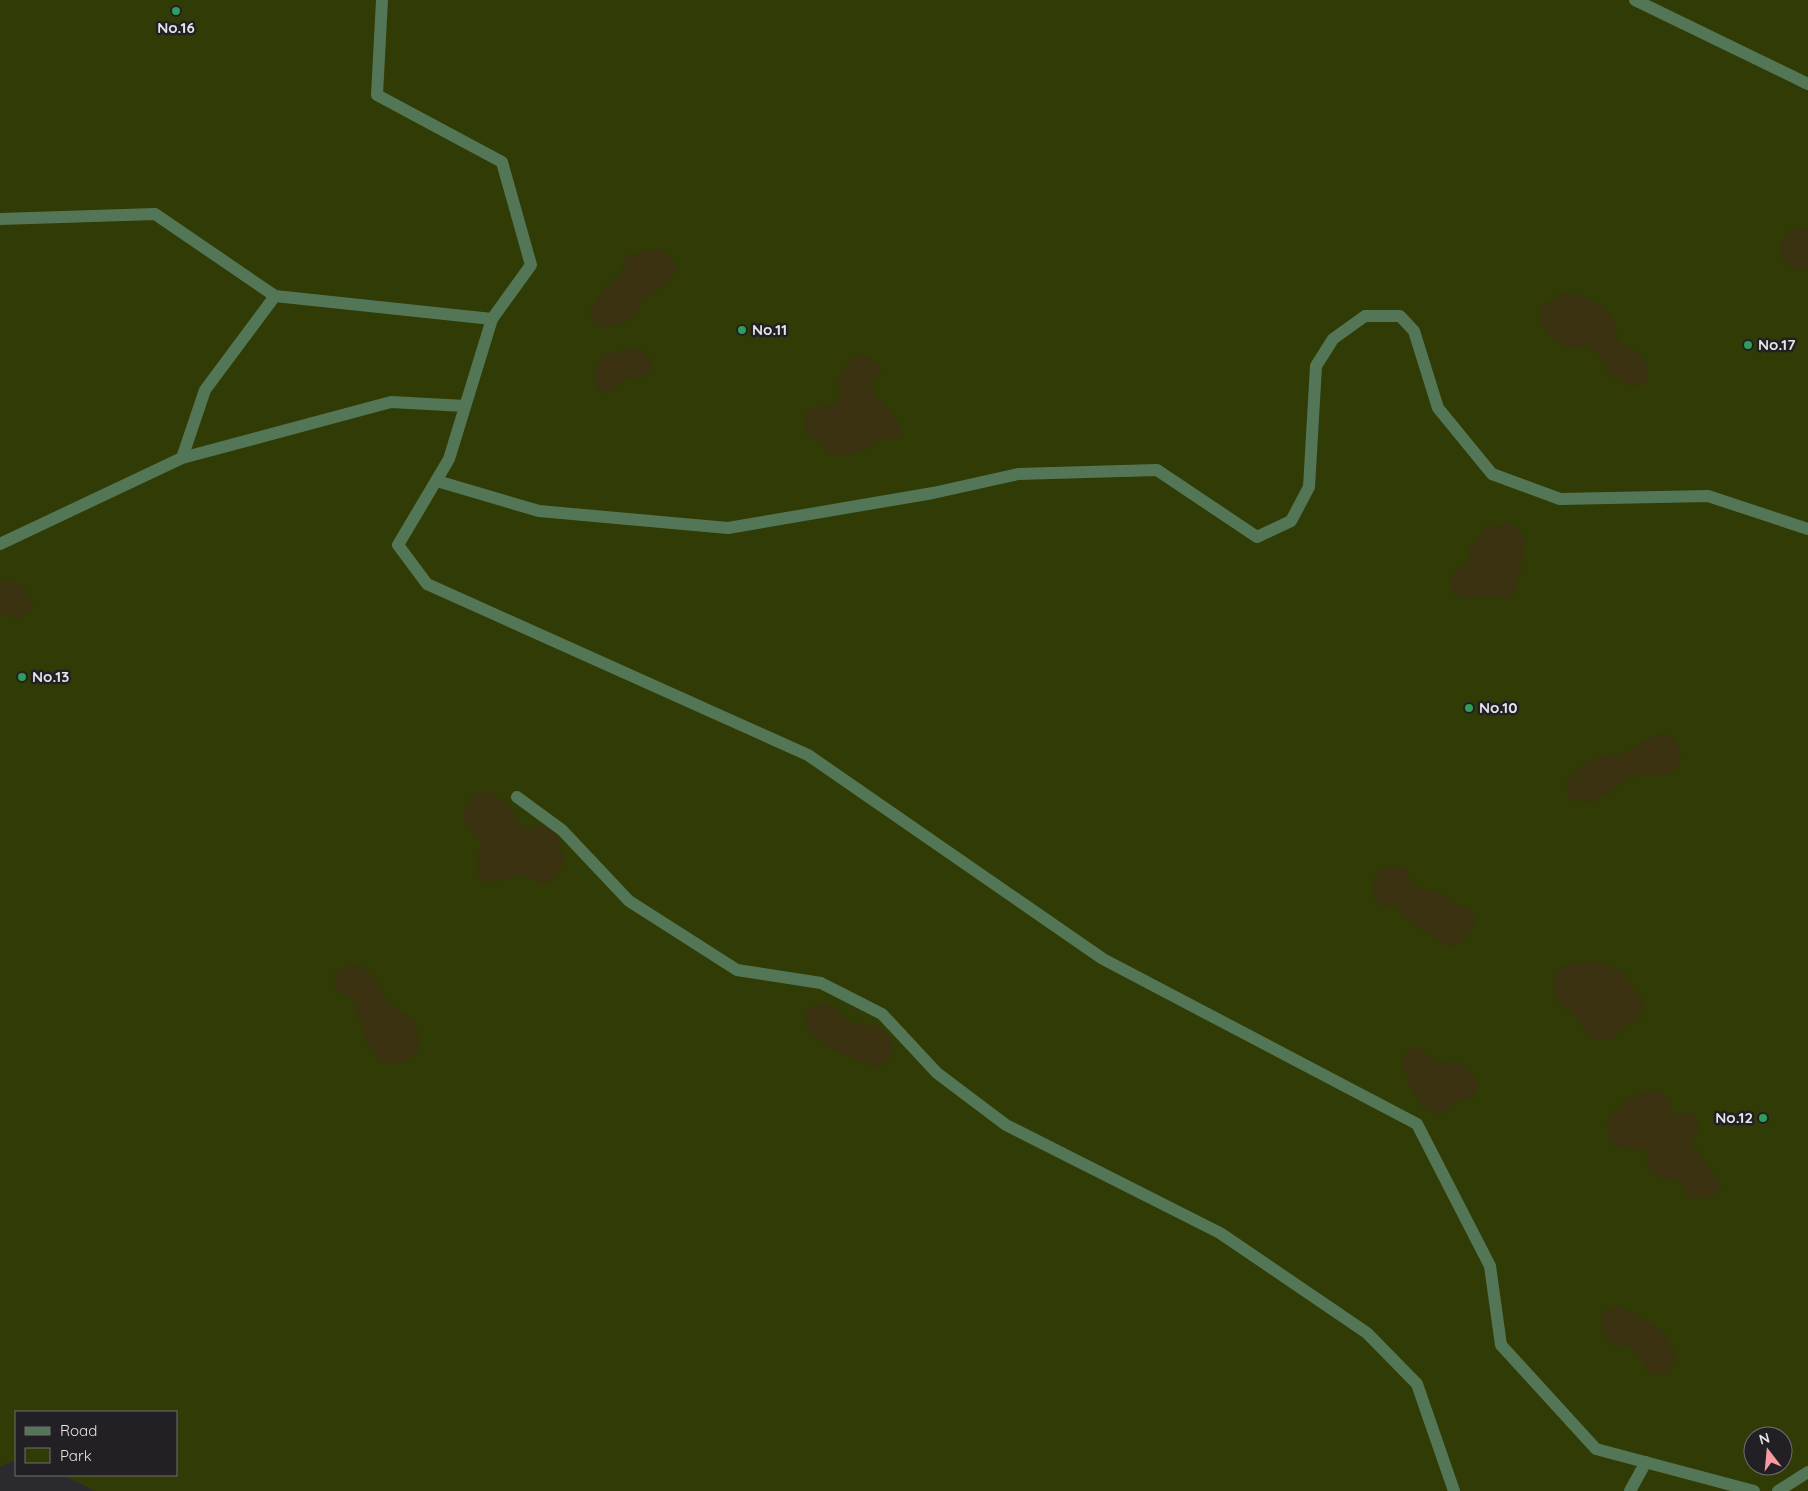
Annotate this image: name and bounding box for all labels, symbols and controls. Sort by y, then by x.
marker: No.16 [170,5,182,17]
place label: No.16 [157,18,195,37]
place label: No.11 [752,320,787,339]
marker: No.11 [736,324,748,336]
place label: No.17 [1758,335,1795,354]
marker: No.17 [1742,339,1754,351]
place label: No.13 [32,667,69,686]
marker: No.13 [16,671,28,683]
place label: No.10 [1479,698,1517,717]
marker: No.10 [1463,702,1475,714]
place label: No.12 [1715,1108,1753,1127]
marker: No.12 [1757,1112,1769,1124]
legend [15,1411,178,1476]
text: Road [60,1421,97,1440]
north arrow [1743,1426,1793,1476]
text: N [1757,1428,1772,1449]
text: Park [60,1446,92,1465]

